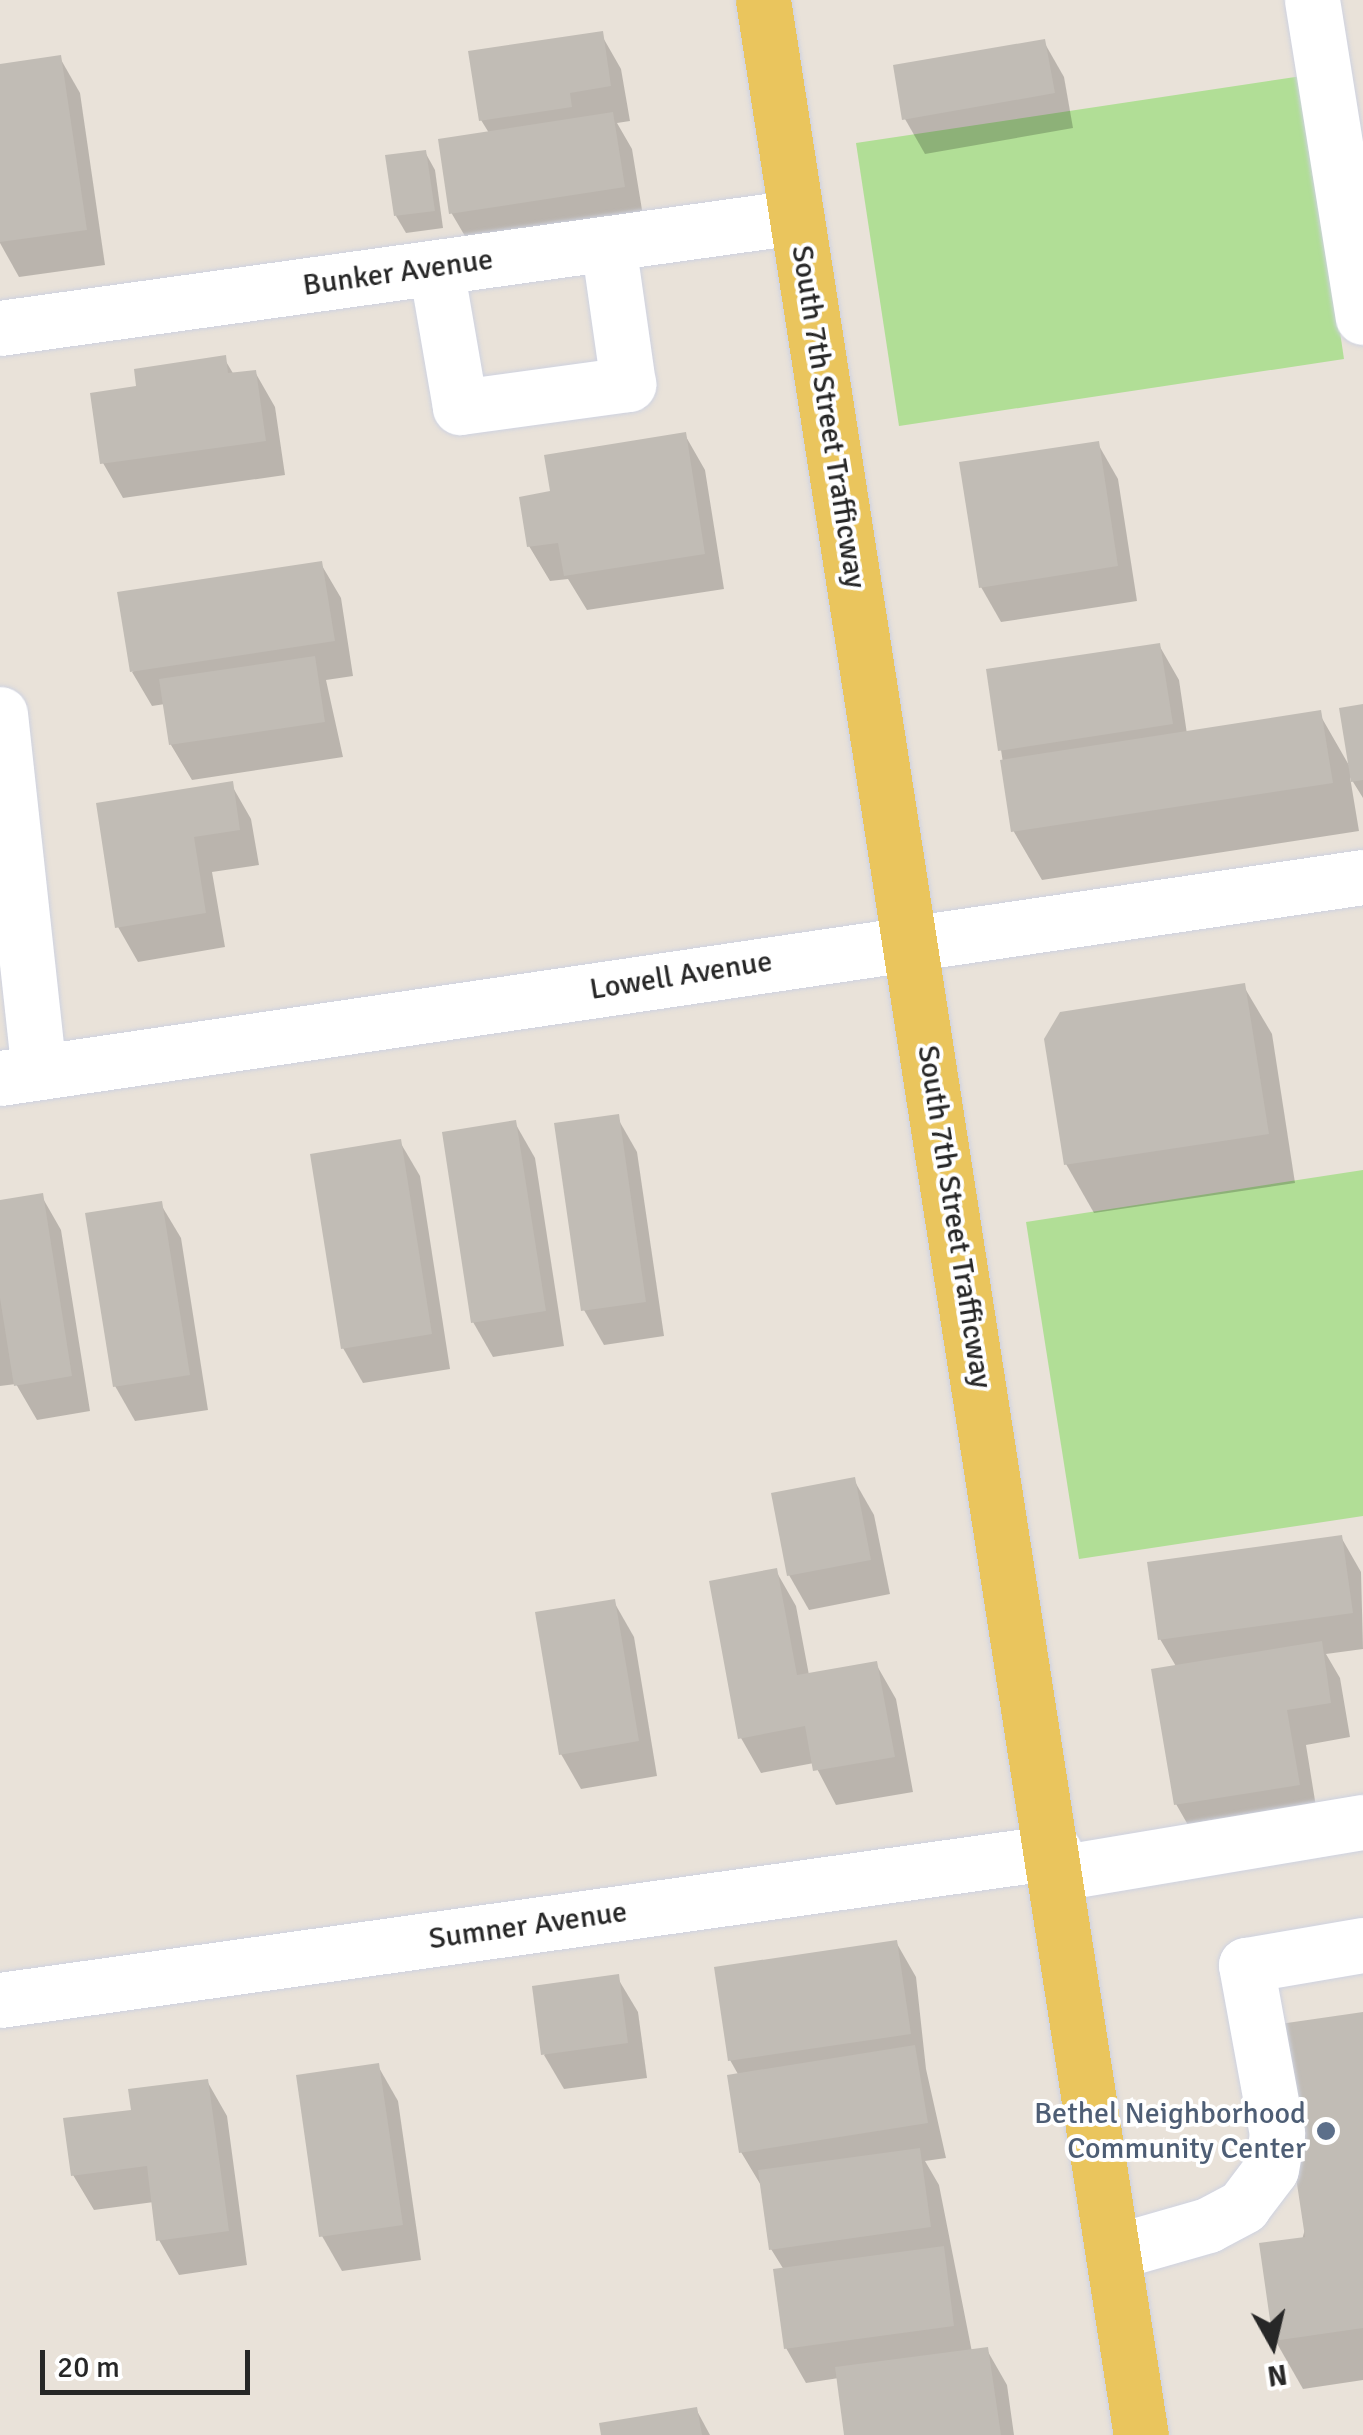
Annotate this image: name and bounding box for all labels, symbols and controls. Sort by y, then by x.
street label: Bunker Avenue [300,242,496,304]
street label: South 7th Street Trafficway [783,243,873,591]
street label: Lowell Avenue [587,944,775,1008]
street label: South 7th Street Trafficway [909,1043,999,1391]
street label: Sumner Avenue [427,1894,629,1958]
place label: Bethel Neighborhood Community Center [1034,2096,1306,2166]
marker: Bethel Neighborhood Community Center [1315,2120,1337,2142]
north arrow [1223,2295,1323,2395]
scale bar [45,2330,255,2392]
text: 20 m [57,2349,120,2386]
text: N [1265,2357,1289,2393]

